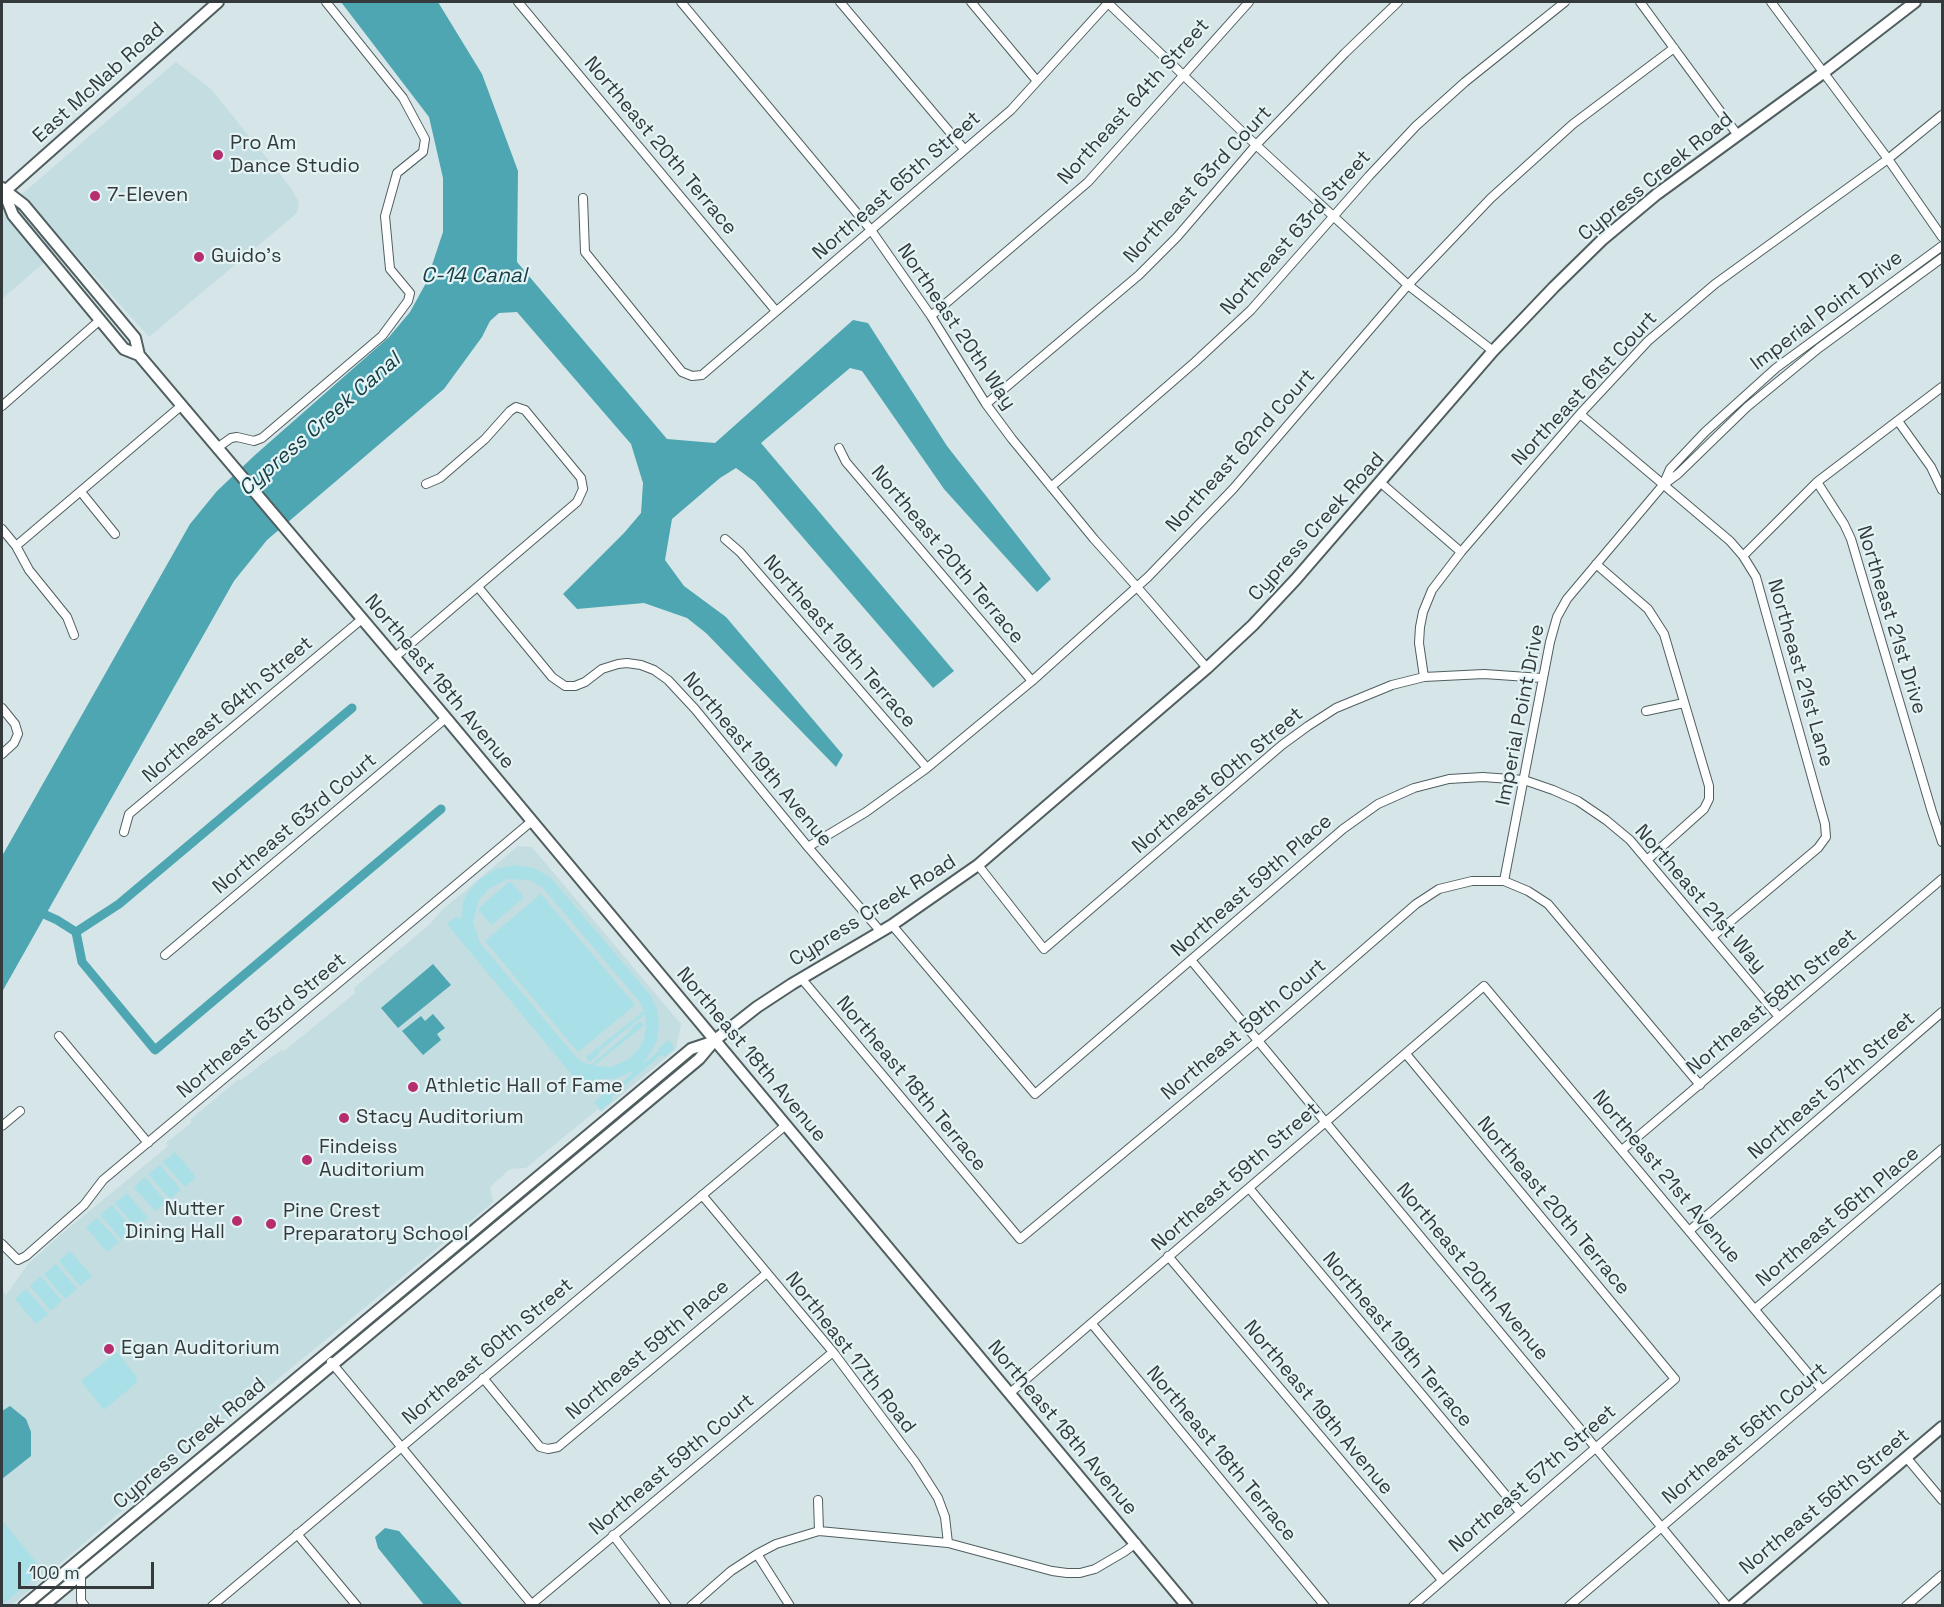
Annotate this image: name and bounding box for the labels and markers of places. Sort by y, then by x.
place label: Pro Am Dance Studio [230,132,360,179]
marker: Pro Am Dance Studio [211,148,225,162]
place label: 7-Eleven [107,184,188,208]
marker: 7-Eleven [88,189,102,203]
place label: Guido's [211,245,281,269]
marker: Guido's [192,250,206,264]
place label: Athletic Hall of Fame [425,1075,623,1099]
marker: Athletic Hall of Fame [406,1080,420,1094]
place label: Stacy Auditorium [356,1106,524,1130]
marker: Stacy Auditorium [337,1111,351,1125]
place label: Findeiss Auditorium [319,1136,425,1183]
marker: Findeiss Auditorium [300,1153,314,1167]
place label: Nutter Dining Hall [125,1198,225,1245]
place label: Pine Crest Preparatory School [283,1200,469,1247]
marker: Nutter Dining Hall [230,1214,244,1228]
marker: Pine Crest Preparatory School [264,1217,278,1231]
place label: Egan Auditorium [121,1337,280,1361]
marker: Egan Auditorium [102,1342,116,1356]

